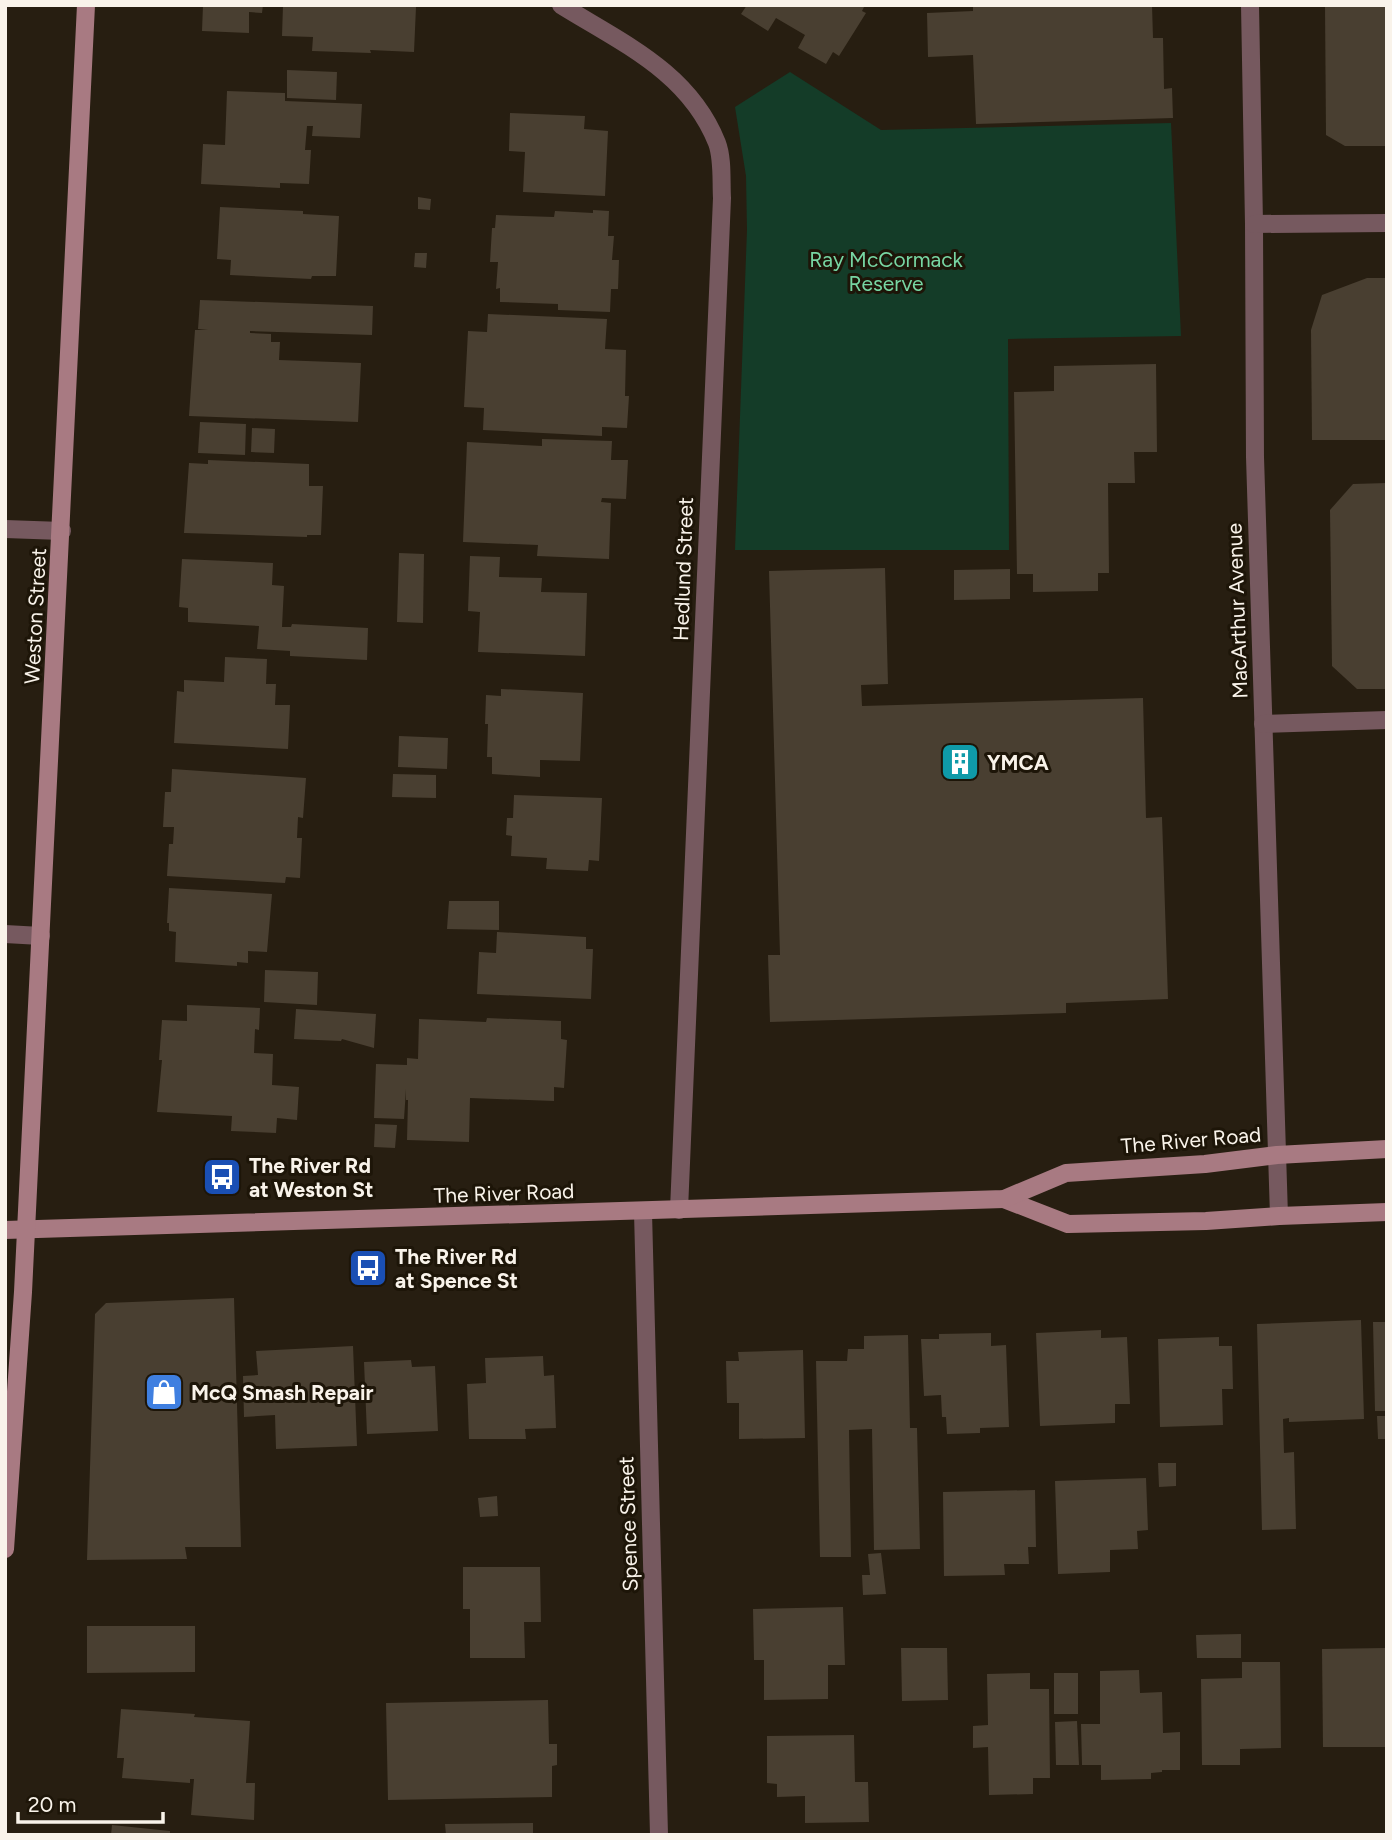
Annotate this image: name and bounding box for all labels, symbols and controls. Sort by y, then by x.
park label: Ray McCormack Reserve [809,247,964,296]
street label: Hedlund Street [668,497,698,641]
street label: MacArthur Avenue [1221,523,1253,699]
street label: Weston Street [19,547,51,685]
building icon: YMCA [939,741,981,783]
place label: YMCA [987,750,1049,775]
street label: The River Road [1120,1121,1262,1159]
place label: The River Rd at Weston St [249,1153,373,1202]
bus stop icon: The River Rd at Weston St [201,1156,243,1198]
street label: The River Road [433,1178,575,1208]
place label: The River Rd at Spence St [395,1244,518,1293]
bus stop icon: The River Rd at Spence St [347,1247,389,1289]
shop icon: McQ Smash Repair [143,1371,185,1413]
place label: McQ Smash Repair [191,1380,374,1405]
street label: Spence Street [613,1456,643,1592]
scale bar [18,1780,163,1824]
text: 20 m [28,1792,76,1817]

